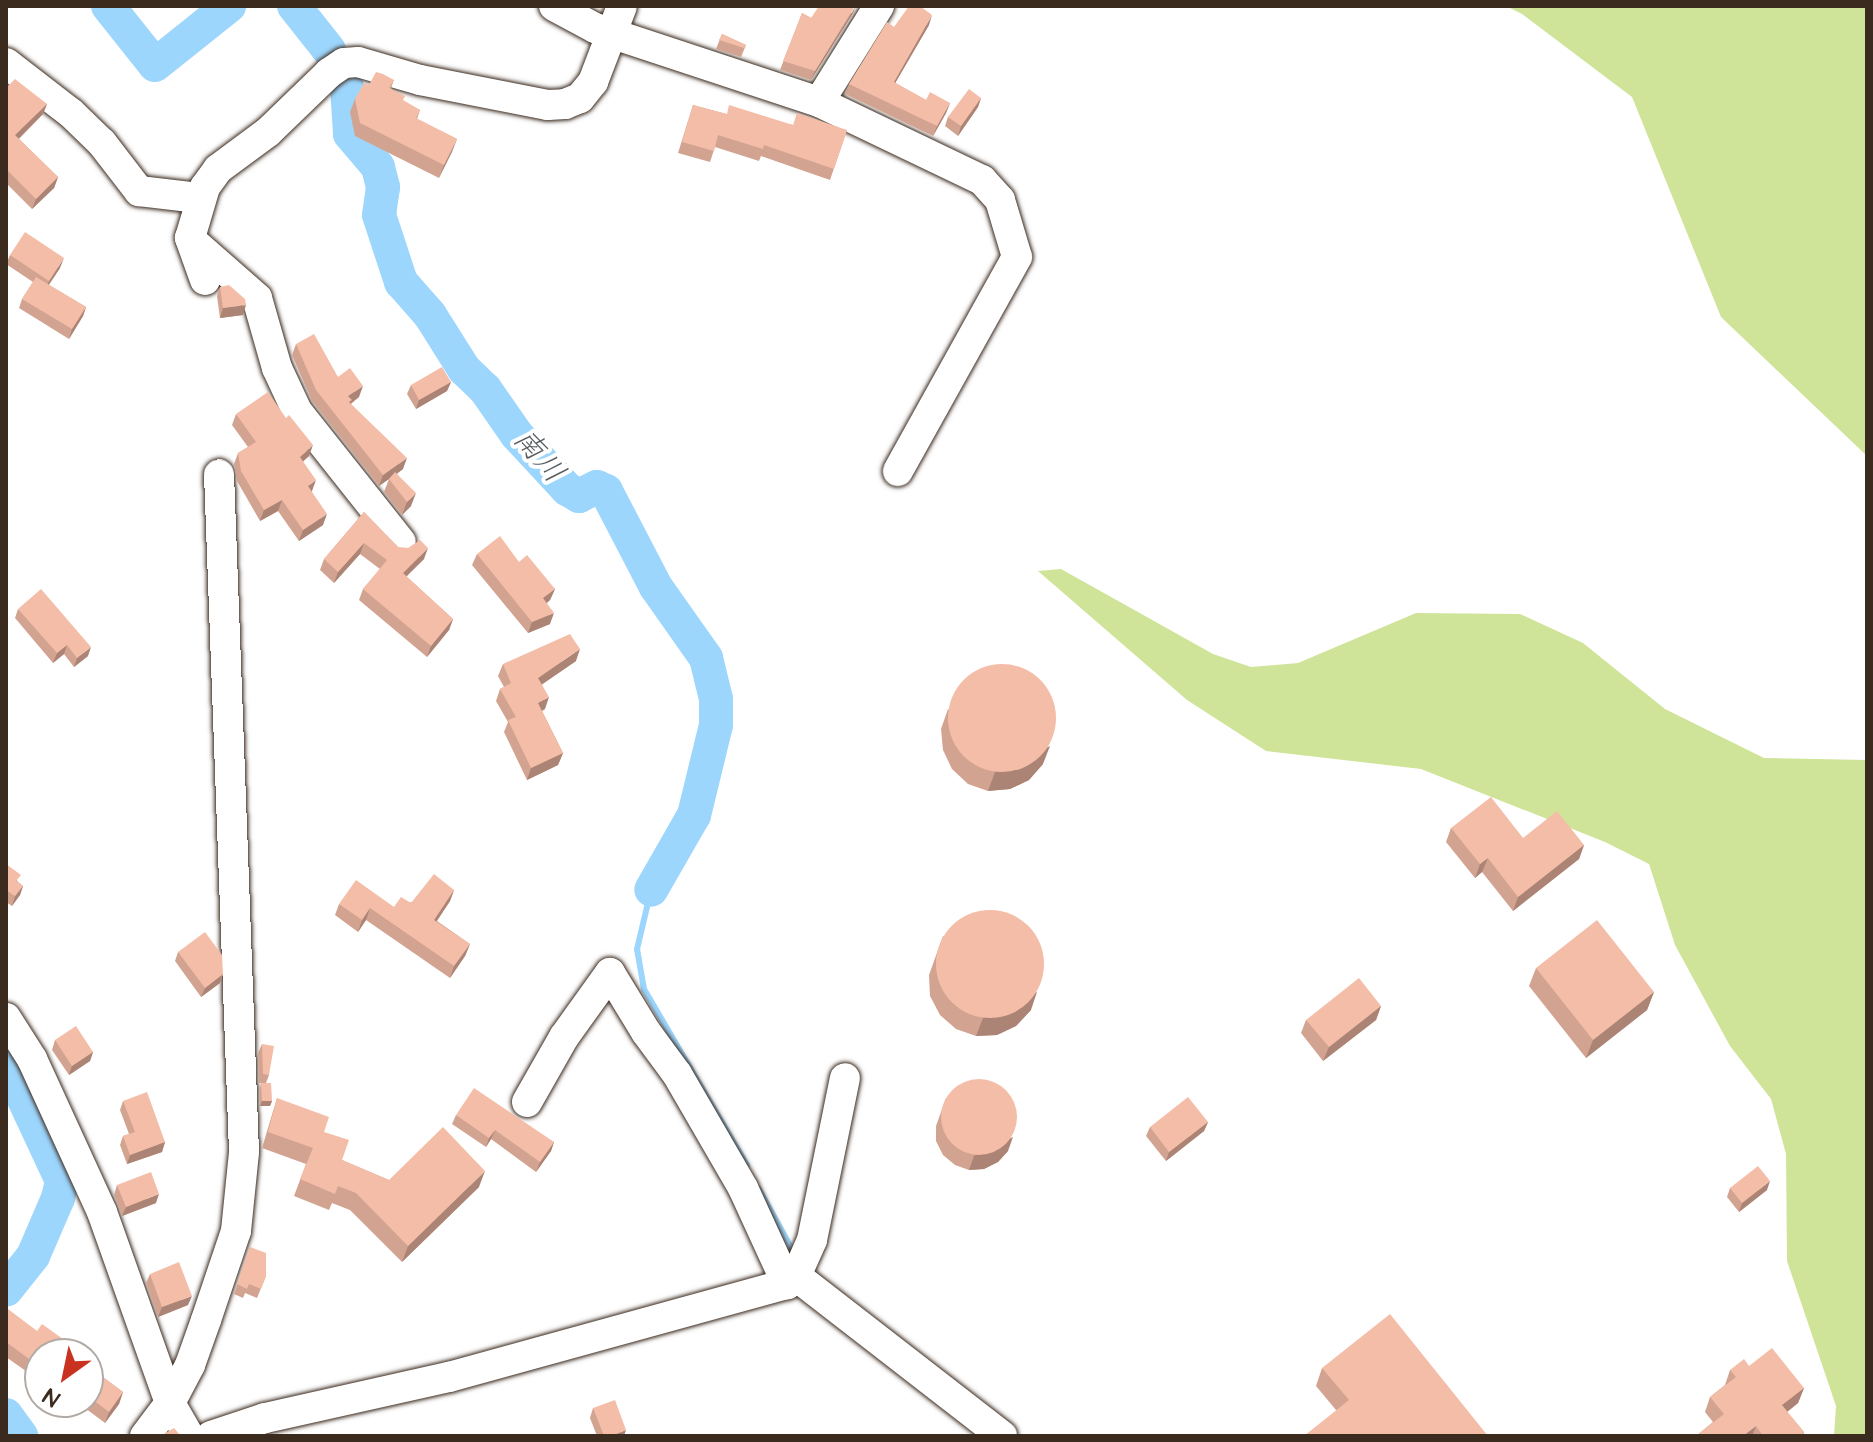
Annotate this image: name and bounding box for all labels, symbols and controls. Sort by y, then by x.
water label: 南川 [506,422,572,490]
north arrow [24,1338,104,1418]
text: N [38,1380,66,1414]

